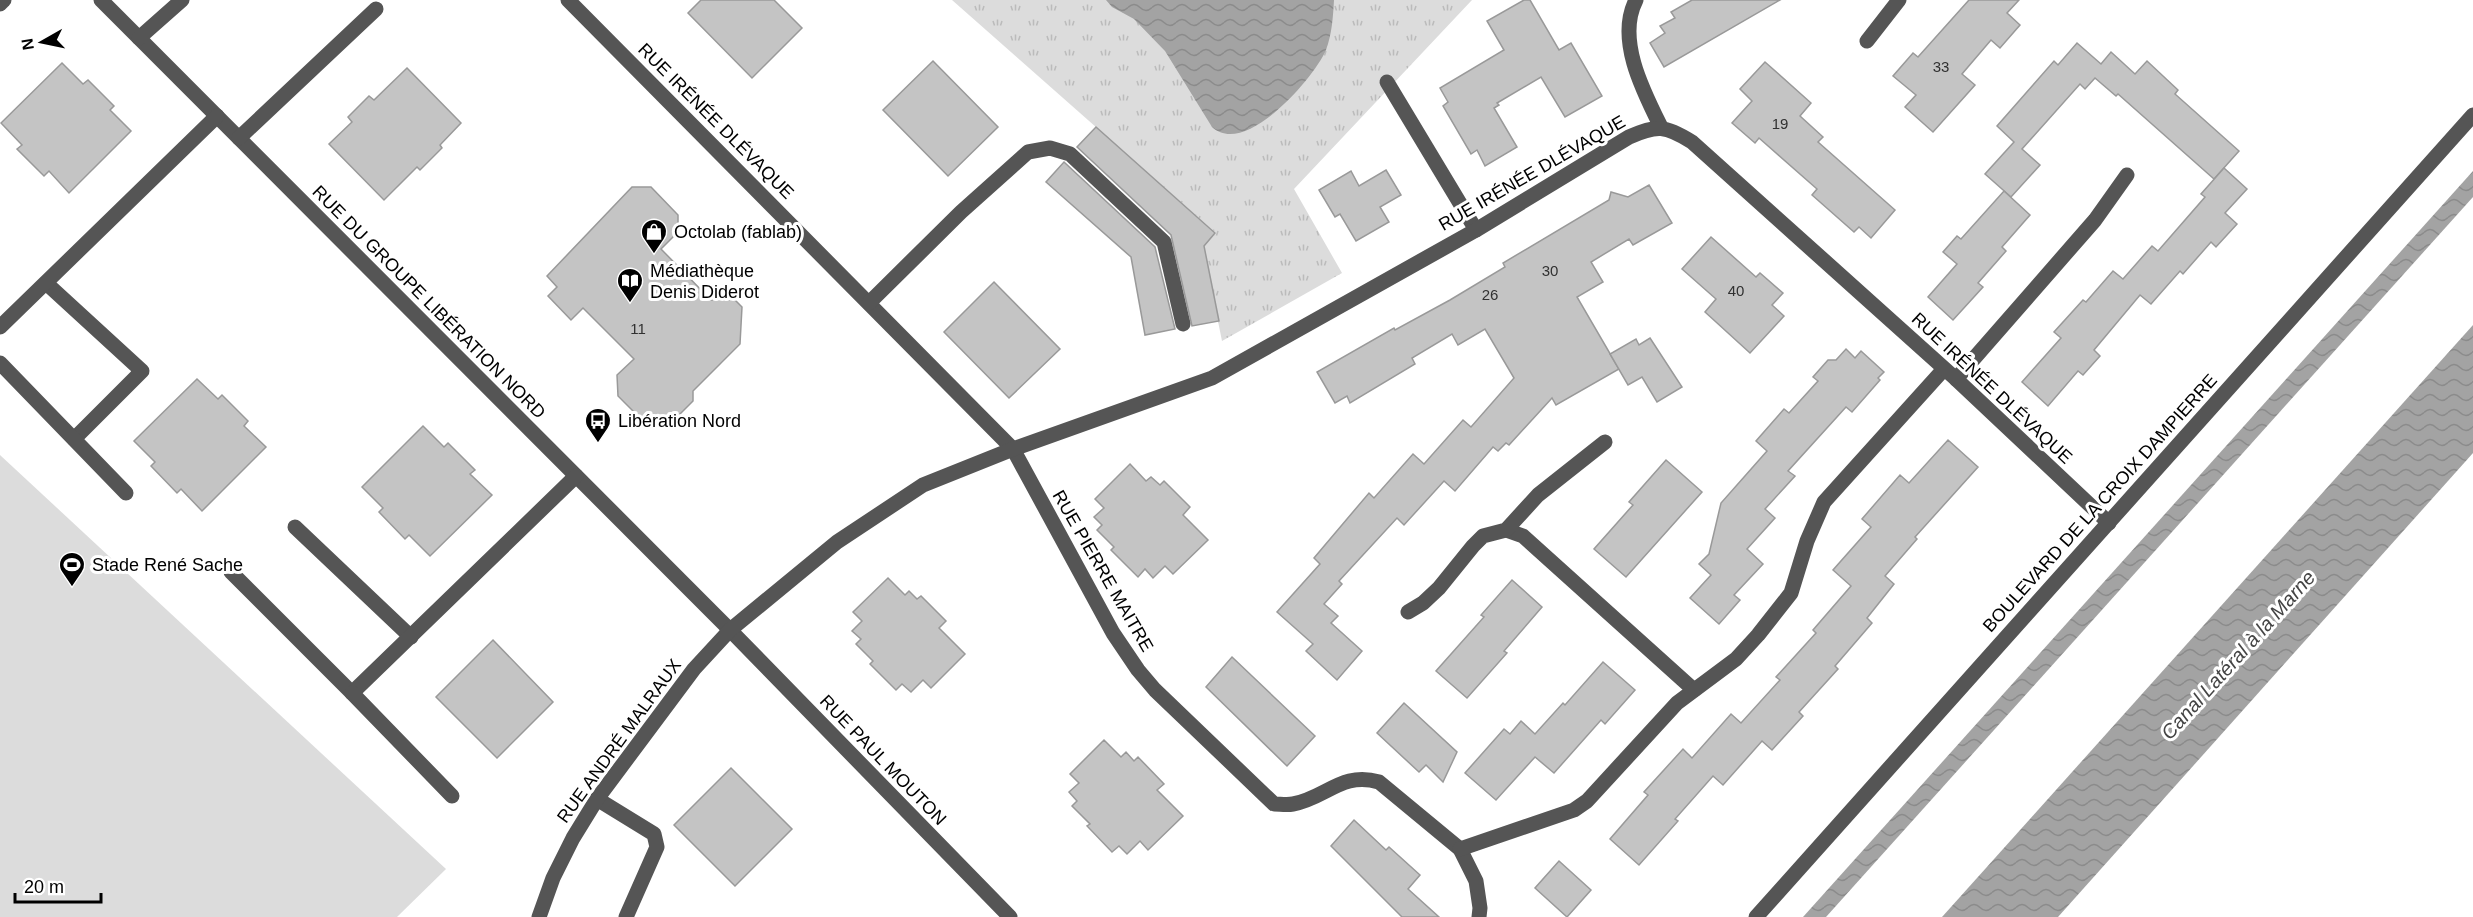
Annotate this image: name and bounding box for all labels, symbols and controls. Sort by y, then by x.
north arrow [12,12,72,72]
text: N [18,37,37,51]
street label: RUE IRÉNÉE DLÉVAQUE [634,39,798,203]
house number: 33 [1933,58,1949,75]
street label: RUE IRÉNÉE DLÉVAQUE [1435,111,1629,235]
house number: 19 [1772,115,1788,132]
street label: RUE DU GROUPE LIBÉRATION NORD [309,182,549,422]
shop icon: Octolab (fablab) [639,217,669,255]
place label: Octolab (fablab) [674,222,802,242]
place label: Médiathèque Denis Diderot [650,261,759,302]
house number: 30 [1542,262,1558,279]
library icon: Médiathèque Denis Diderot [615,266,645,304]
house number: 40 [1728,282,1744,299]
house number: 26 [1482,286,1498,303]
street label: RUE IRÉNÉE DLÉVAQUE [1908,308,2076,468]
house number: 11 [630,320,646,337]
street label: BOULEVARD DE LA CROIX DAMPIERRE [1979,370,2221,636]
bus stop icon: Libération Nord [583,406,613,444]
place label: Libération Nord [618,411,741,431]
street label: RUE PIERRE MAITRE [1049,487,1157,655]
sports icon: Stade René Sache [57,550,87,588]
place label: Stade René Sache [92,555,243,575]
water label: Canal Latéral à la Marne [2157,566,2319,744]
street label: RUE ANDRÉ MALRAUX [553,655,685,827]
street label: RUE PAUL MOUTON [816,691,950,829]
scale bar [15,866,100,904]
text: 20 m [24,877,64,897]

